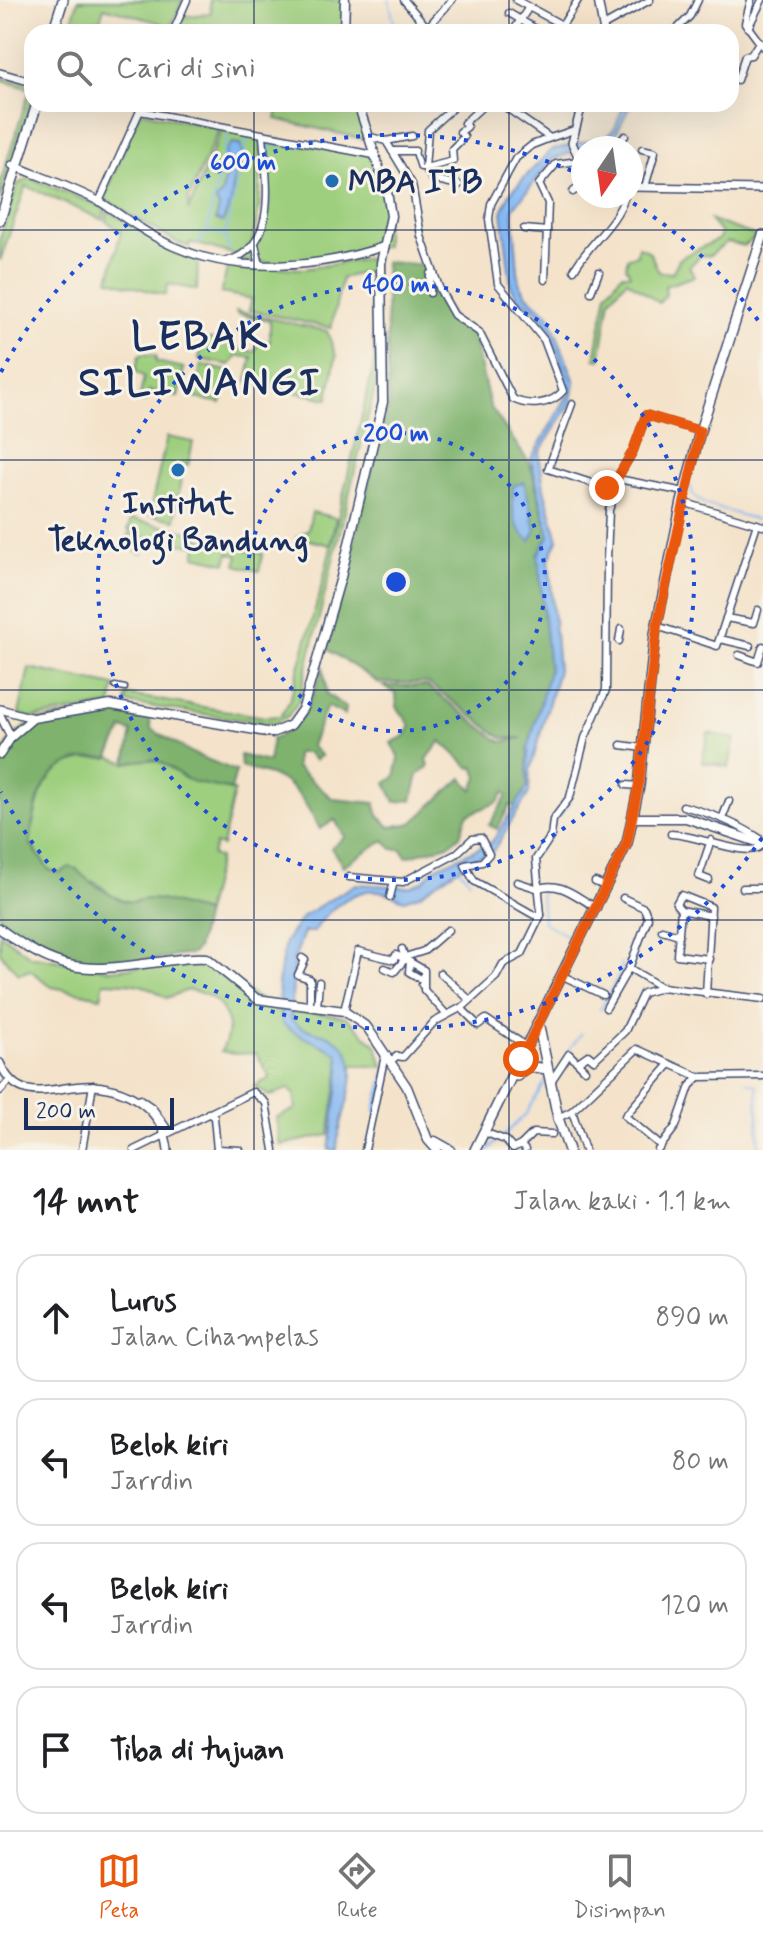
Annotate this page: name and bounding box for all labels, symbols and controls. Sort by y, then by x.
search box [24,24,739,112]
icon: search [52,46,96,90]
text: Cari di sini [116,49,256,88]
north arrow [571,136,643,208]
text: 600 m [210,148,276,179]
place label: MBA ITB [348,162,482,204]
marker: MBA ITB [323,172,341,190]
text: 400 m [362,270,430,301]
district label: LEBAK SILIWANGI [78,312,322,410]
text: 200 m [363,419,429,450]
marker: Institut Teknologi Bandung [169,461,187,479]
route end [589,470,625,506]
place label: Institut Teknologi Bandung [48,483,308,566]
centre of rings [382,568,410,596]
route start [503,1041,539,1077]
scale bar [24,1094,174,1130]
text: 200 m [36,1098,96,1126]
text: 14 mnt [32,1180,139,1225]
text: Jalan kaki · 1.1 km [513,1185,731,1219]
text: Lurus [110,1282,177,1321]
icon: ahead [34,1296,78,1340]
text: 890 m [655,1301,729,1335]
text: Jalan Cihampelas [110,1321,319,1355]
text: Belok kiri [110,1426,228,1465]
icon: left [34,1440,78,1484]
text: 80 m [672,1445,729,1479]
text: Jarrdin [110,1465,193,1499]
text: Belok kiri [110,1570,228,1609]
icon: left [34,1584,78,1628]
text: 120 m [660,1589,729,1623]
text: Jarrdin [110,1609,193,1643]
icon: arrive [34,1728,78,1772]
text: Tiba di tujuan [110,1731,285,1770]
tab: Peta [97,1849,141,1925]
tab: Rute [335,1849,379,1925]
tab: Disimpan [574,1849,666,1925]

